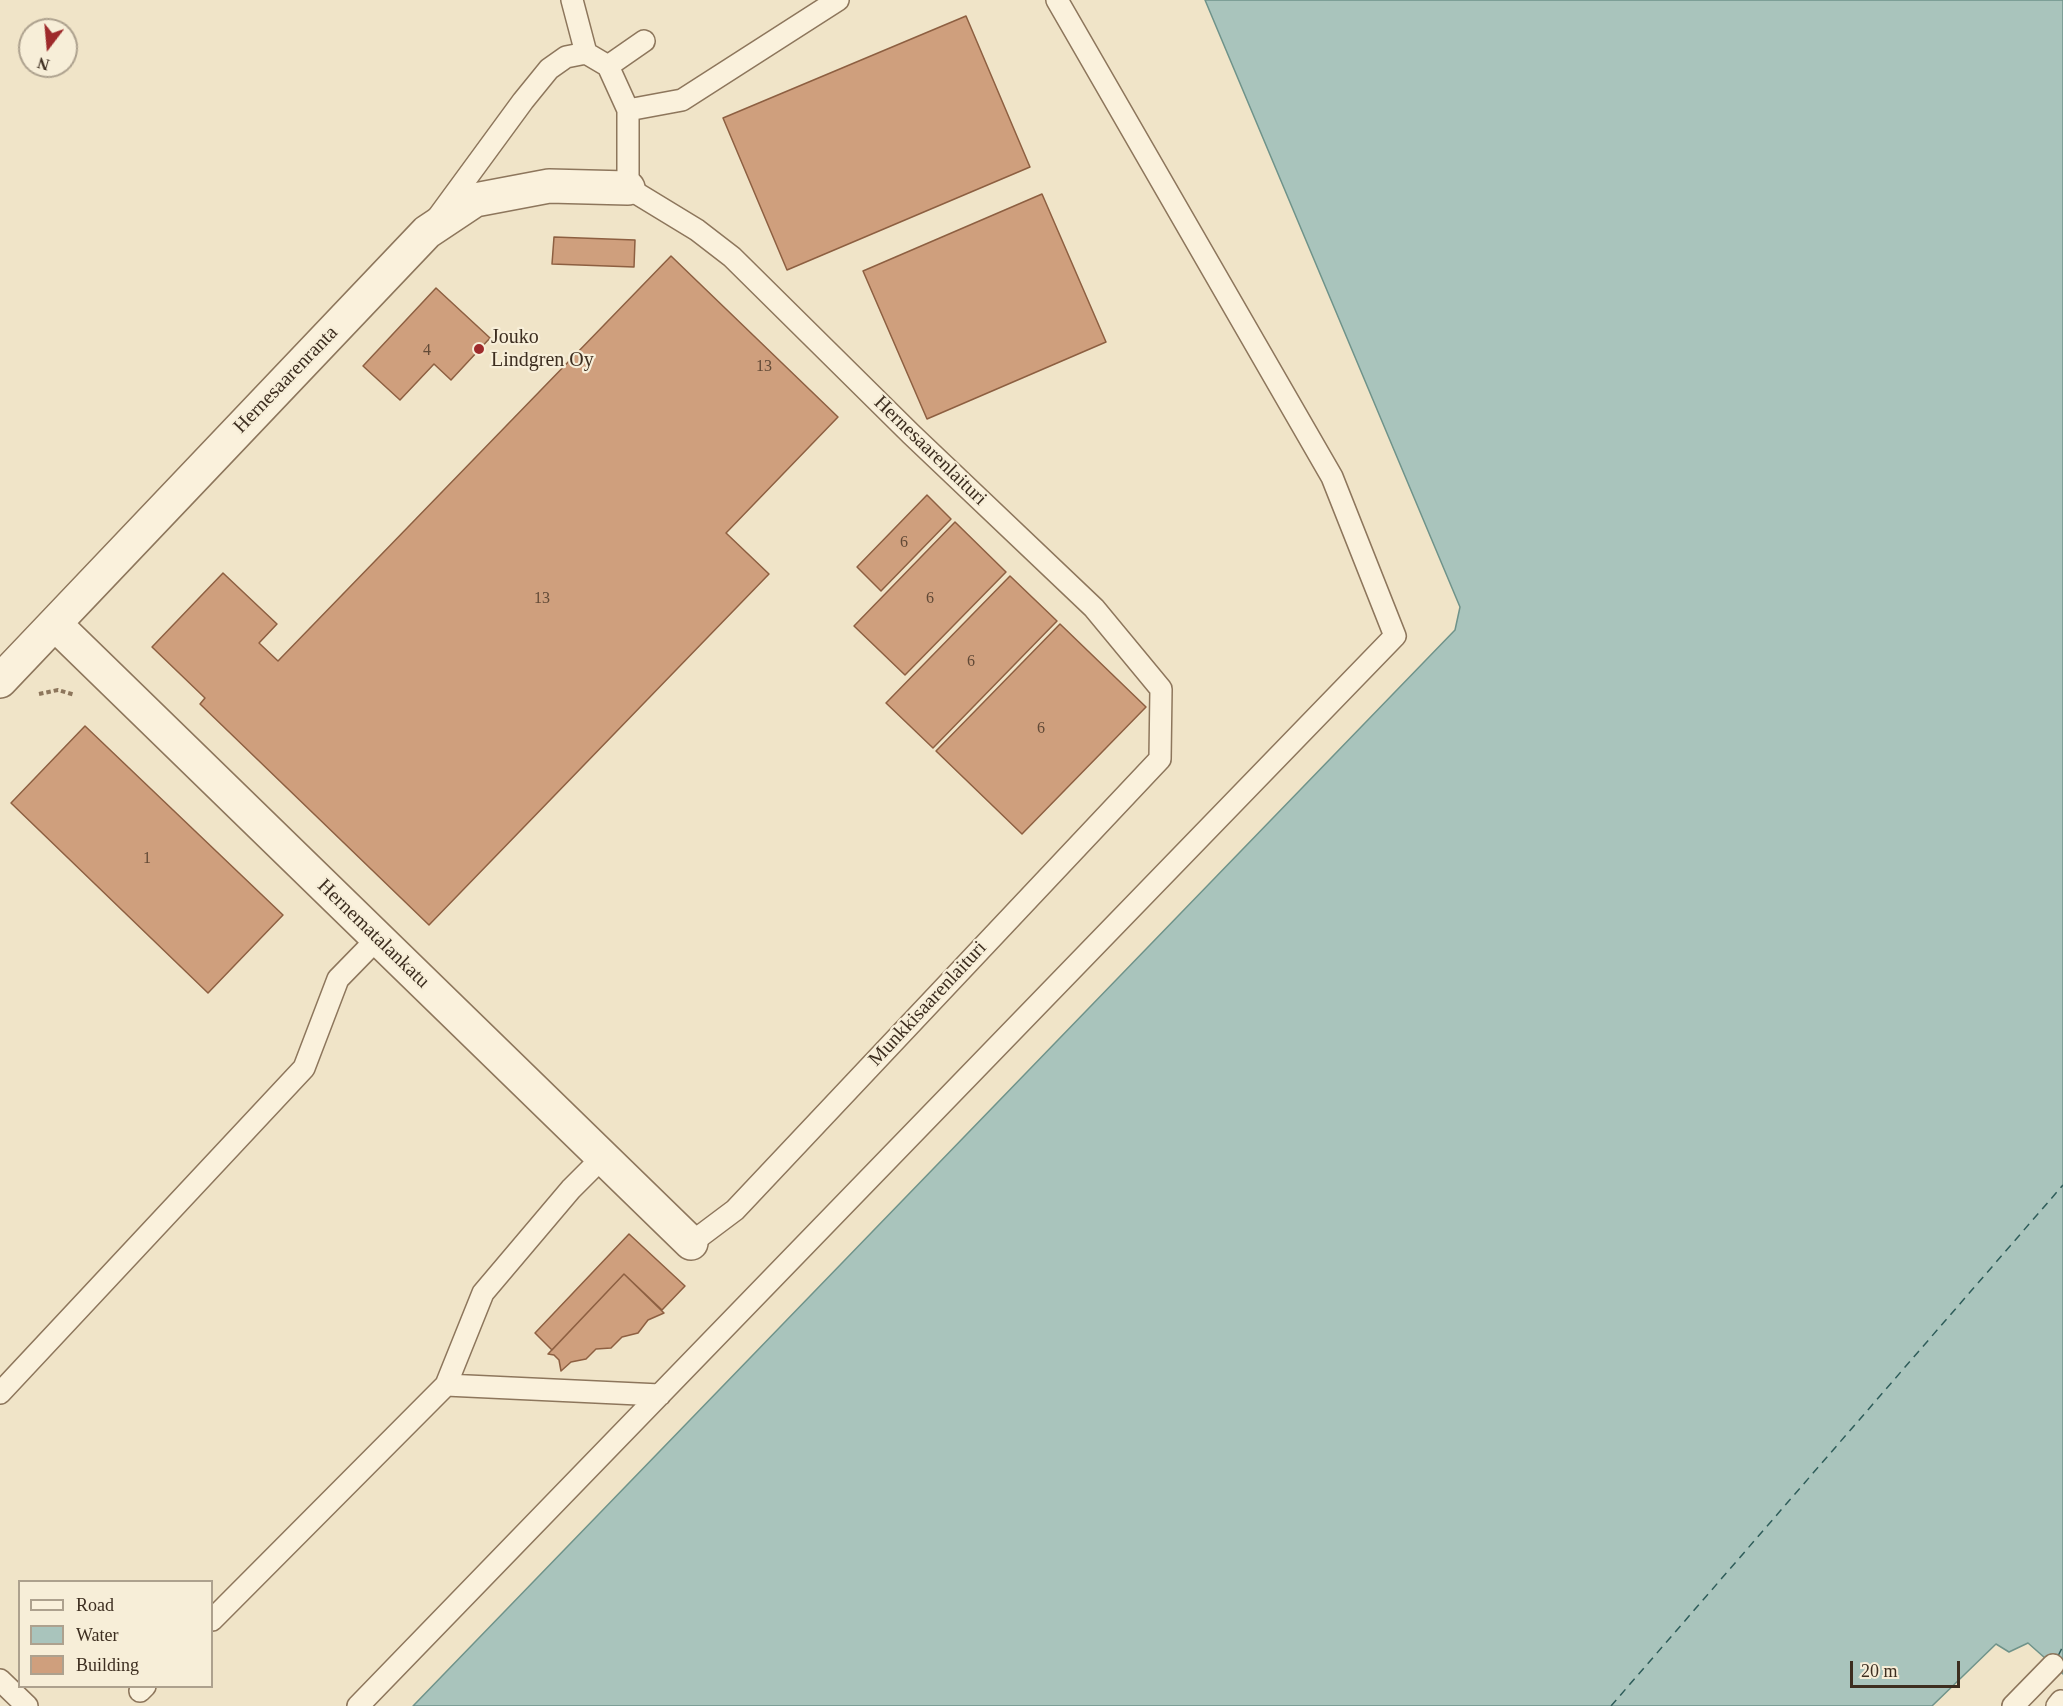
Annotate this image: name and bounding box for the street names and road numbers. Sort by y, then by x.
street label: Hernesaarenranta [229,321,343,439]
street label: Hernesaarenlaituri [869,391,991,511]
street label: Hernematalankatu [312,874,434,994]
street label: Munkkisaarenlaituri [864,937,992,1071]

